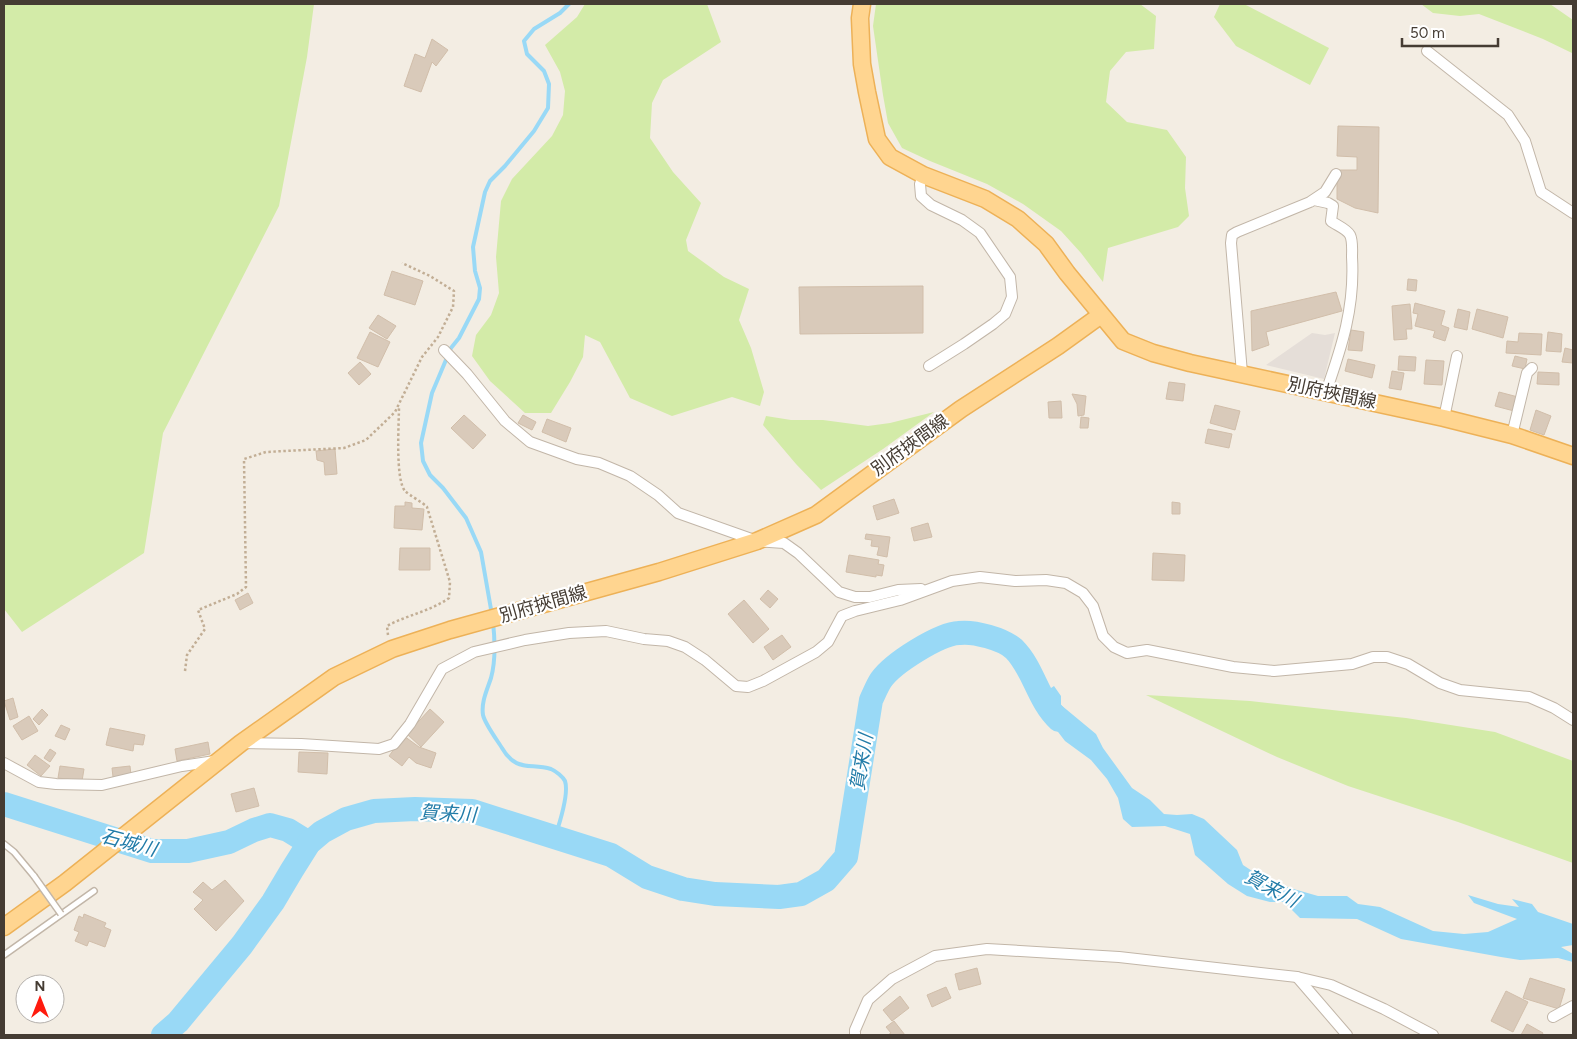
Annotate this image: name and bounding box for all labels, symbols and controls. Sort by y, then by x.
scale bar [1402,15,1498,47]
text: 50 m [1410,24,1445,42]
street label: 別府挾間線 [1286,373,1378,413]
street label: 別府挾間線 [867,410,953,480]
street label: 別府挾間線 [497,581,589,627]
water label: 賀来川 [846,730,878,792]
water label: 賀来川 [419,801,479,827]
water label: 石城川 [98,824,161,861]
water label: 賀来川 [1241,865,1304,913]
north arrow [15,974,65,1024]
text: N [35,978,45,995]

